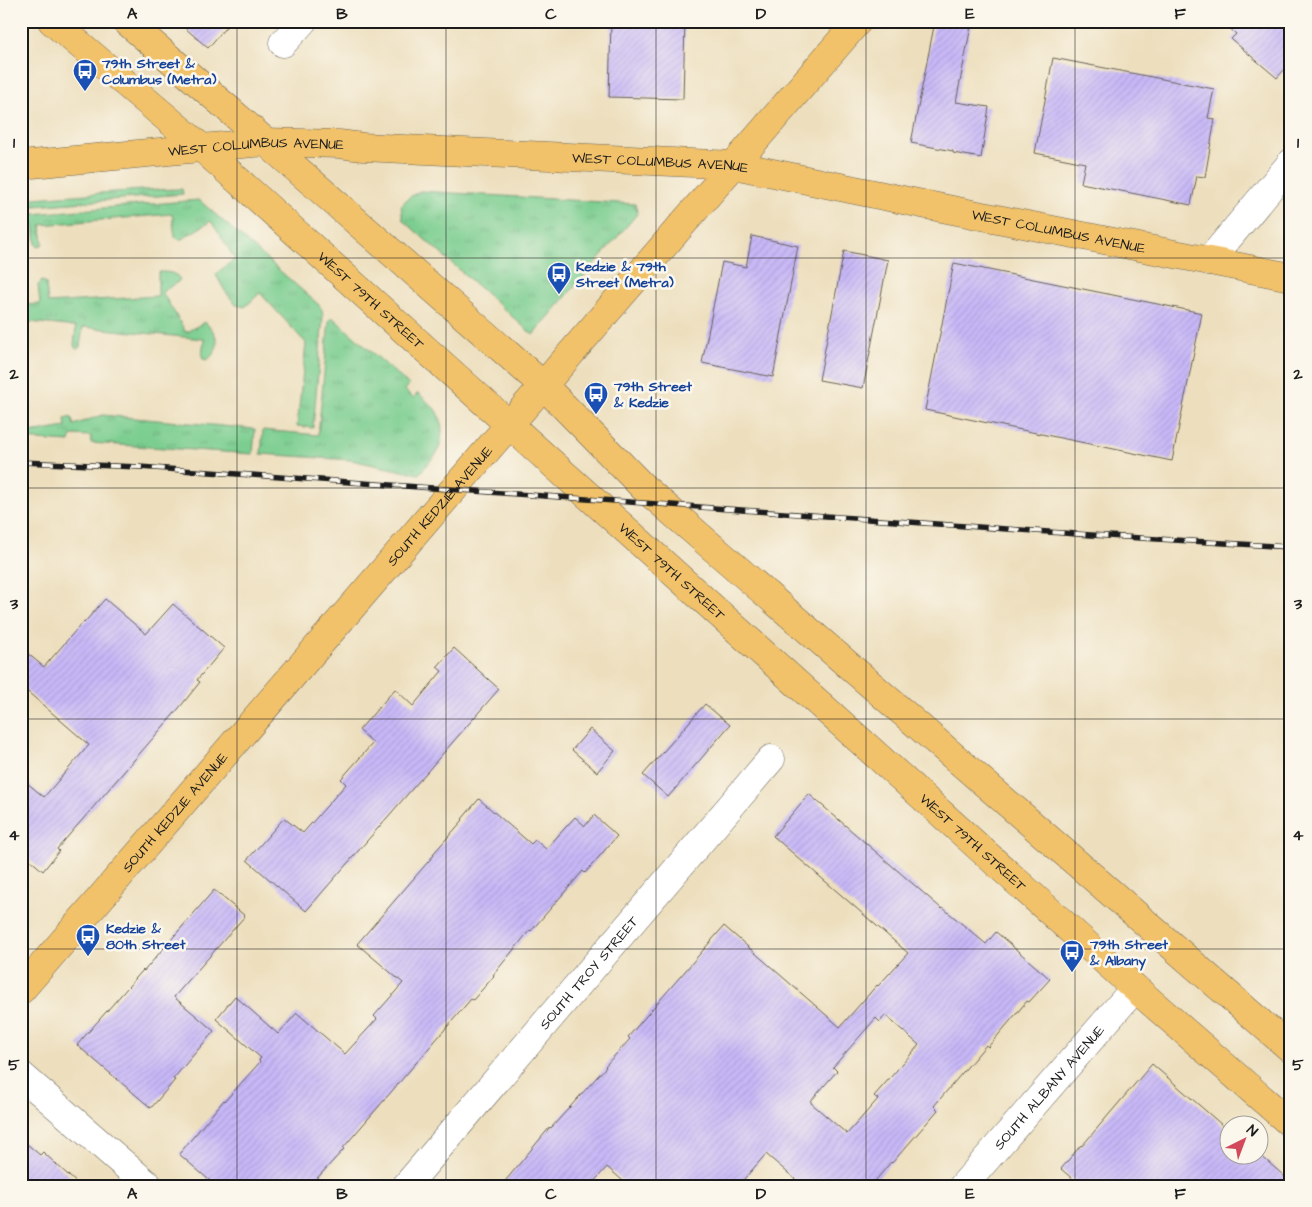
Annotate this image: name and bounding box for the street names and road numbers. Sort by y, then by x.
street label: WEST COLUMBUS AVENUE [167,133,346,162]
street label: WEST COLUMBUS AVENUE [572,148,751,179]
street label: WEST COLUMBUS AVENUE [970,205,1148,259]
street label: WEST 79TH STREET [313,248,428,354]
street label: SOUTH KEDZIE AVENUE [383,441,498,571]
street label: WEST 79TH STREET [614,519,729,625]
street label: SOUTH KEDZIE AVENUE [118,748,233,877]
street label: WEST 79TH STREET [915,790,1030,896]
street label: SOUTH TROY STREET [535,912,644,1034]
street label: SOUTH ALBANY AVENUE [990,1020,1110,1155]

